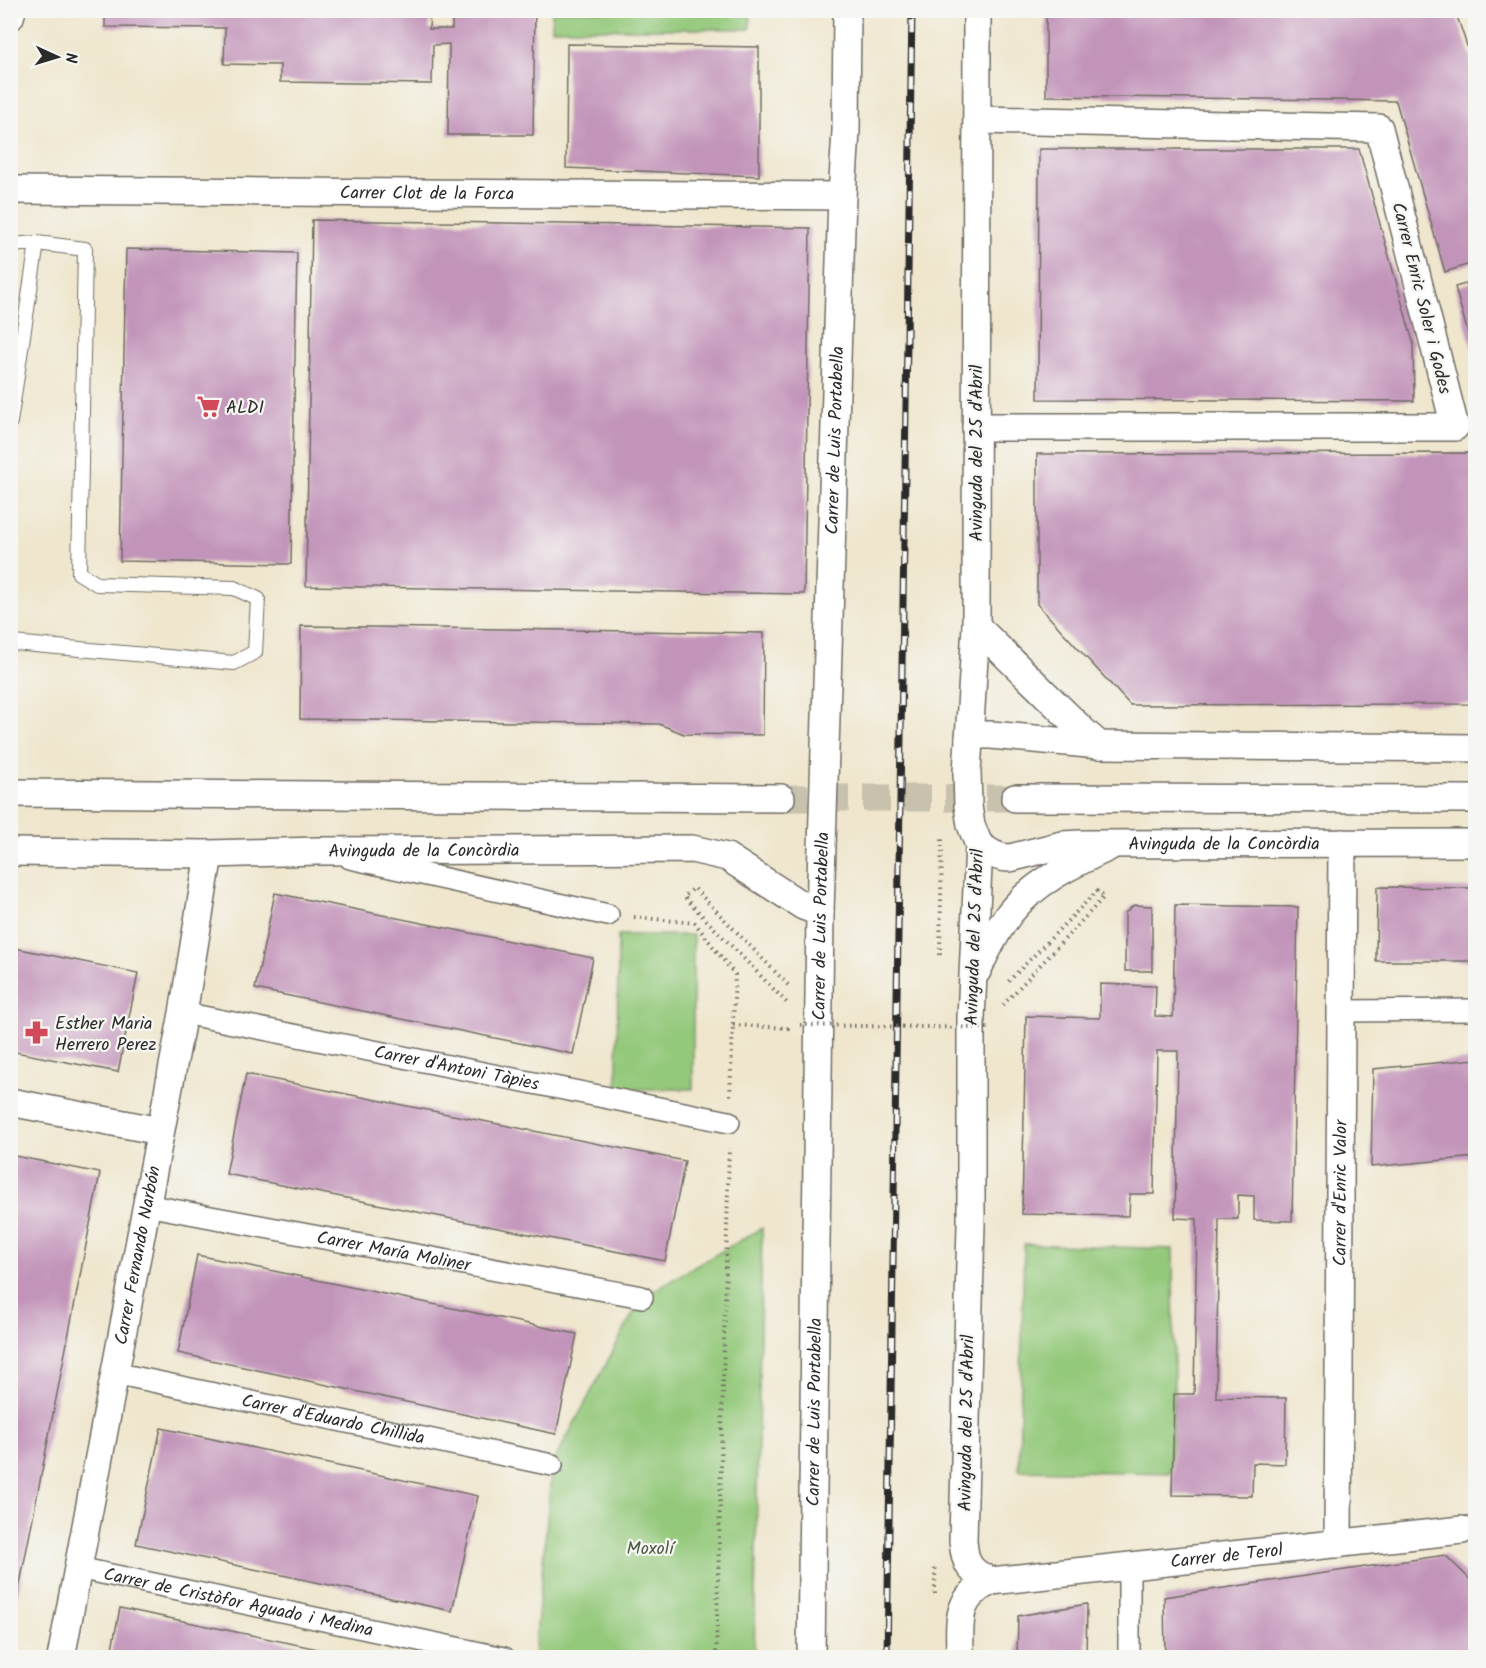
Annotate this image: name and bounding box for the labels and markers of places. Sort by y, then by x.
supermarket icon: ALDI [195,394,221,420]
place label: ALDI [226,394,264,423]
place label: Esther Maria Herrero Perez [55,1010,156,1060]
pharmacy icon: Esther Maria Herrero Perez [24,1020,50,1046]

